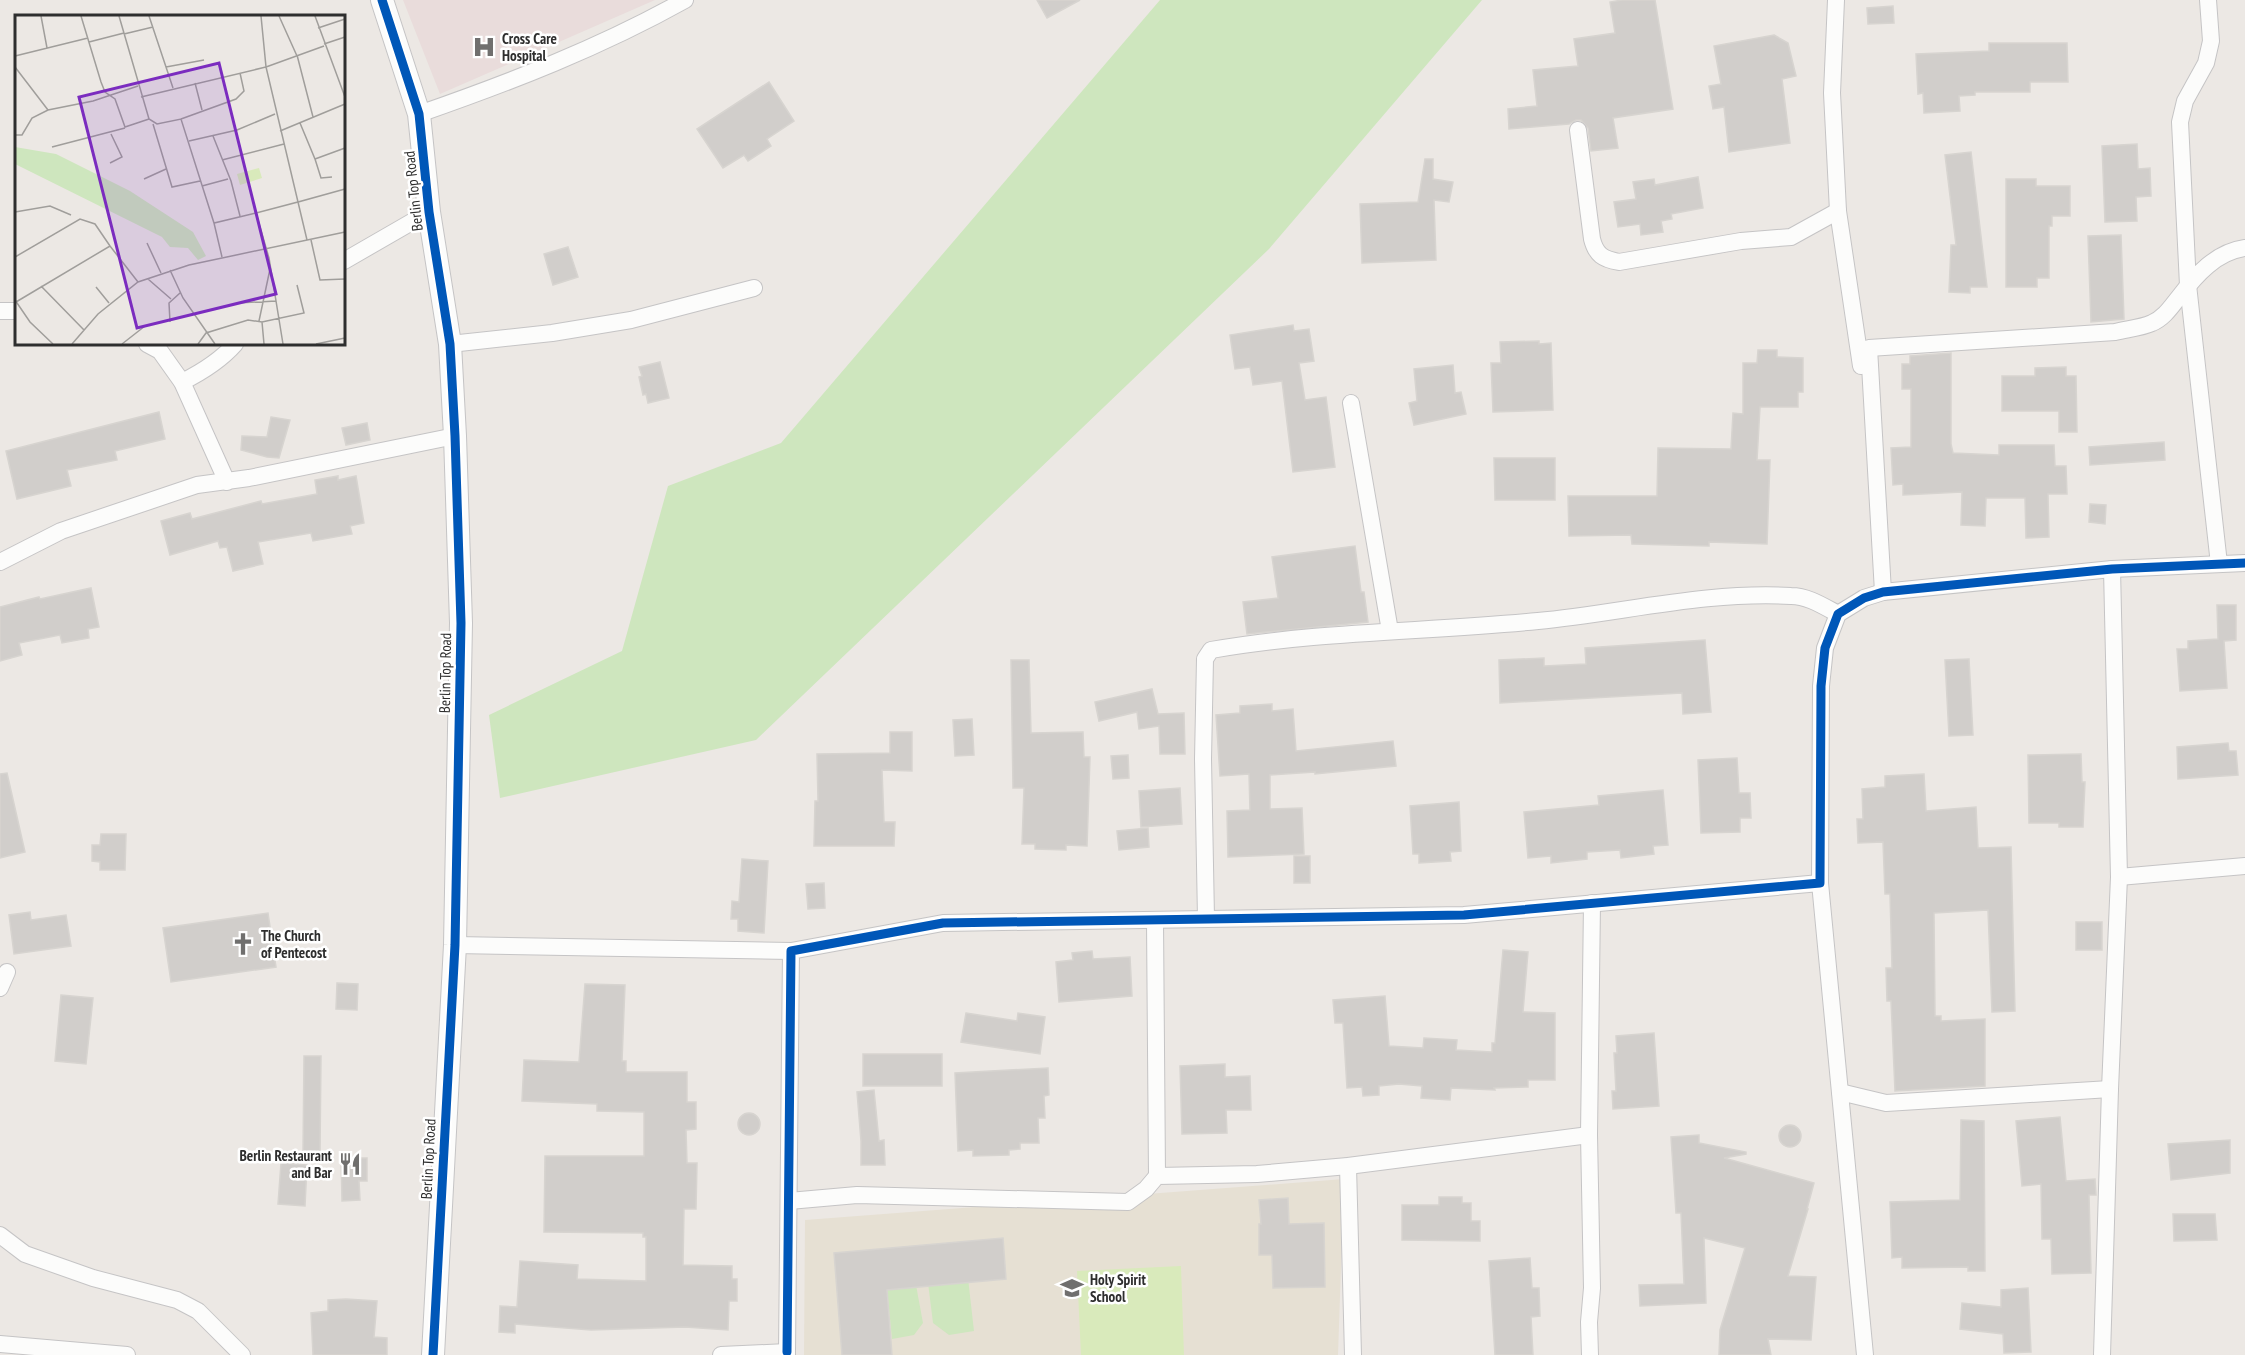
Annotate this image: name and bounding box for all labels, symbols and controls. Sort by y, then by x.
inset map [15,15,345,345]
place label: Cross Care Hospital [502,29,557,65]
hospital icon: Cross Care Hospital [471,34,497,60]
street label: Berlin Top Road [399,150,427,232]
street label: Berlin Top Road [435,633,455,713]
place label: The Church of Pentecost [261,926,327,962]
church icon: The Church of Pentecost [230,931,256,957]
street label: Berlin Top Road [416,1118,440,1200]
place label: Berlin Restaurant and Bar [239,1146,333,1182]
restaurant icon: Berlin Restaurant and Bar [337,1151,363,1177]
place label: Holy Spirit School [1090,1270,1146,1306]
school or university icon: Holy Spirit School [1059,1275,1085,1301]

